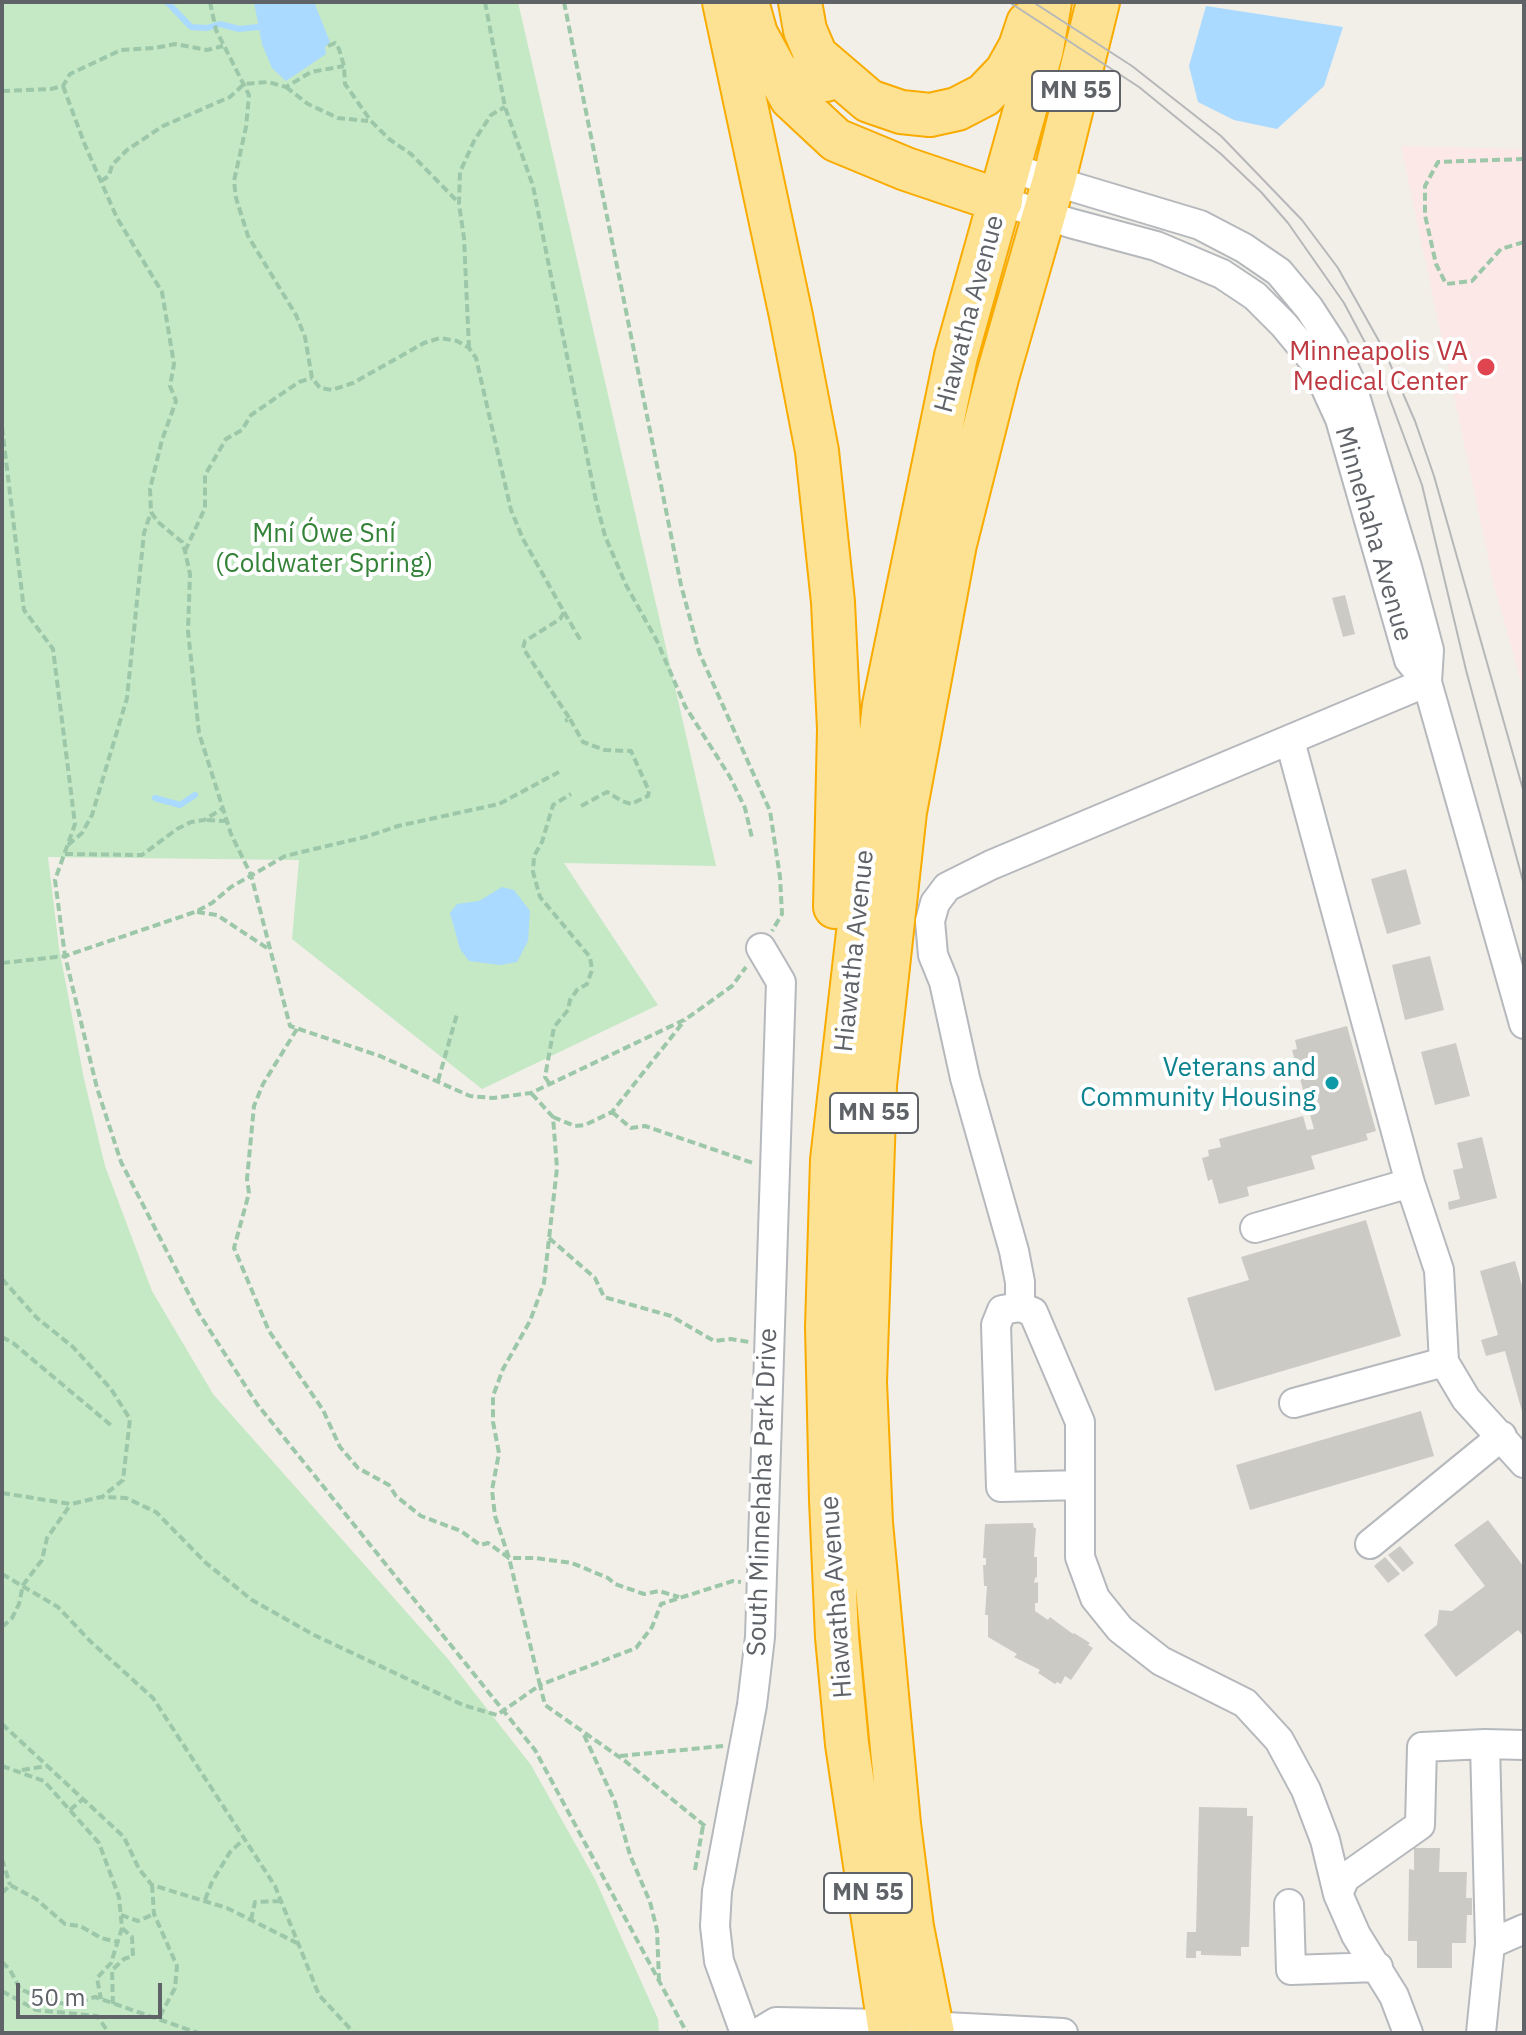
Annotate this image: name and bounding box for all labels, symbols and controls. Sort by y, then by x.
road number: MN 55 [1032,71,1120,111]
street label: Hiawatha Avenue [929,212,1011,416]
place label: Minneapolis VA Medical Center [1289,336,1468,398]
marker: Minneapolis VA Medical Center [1475,356,1497,378]
street label: Minnehaha Avenue [1327,423,1419,645]
park label: Mní Ówe Sní (Coldwater Spring) [215,518,433,580]
street label: Hiawatha Avenue [829,848,881,1054]
place label: Veterans and Community Housing [1080,1052,1316,1114]
marker: Veterans and Community Housing [1323,1074,1341,1092]
road number: MN 55 [830,1093,918,1133]
street label: South Minnehaha Park Drive [742,1327,784,1657]
street label: Hiawatha Avenue [814,1495,860,1699]
road number: MN 55 [824,1873,912,1913]
scale bar [20,1967,166,2017]
text: 50 m [30,1981,85,2013]

